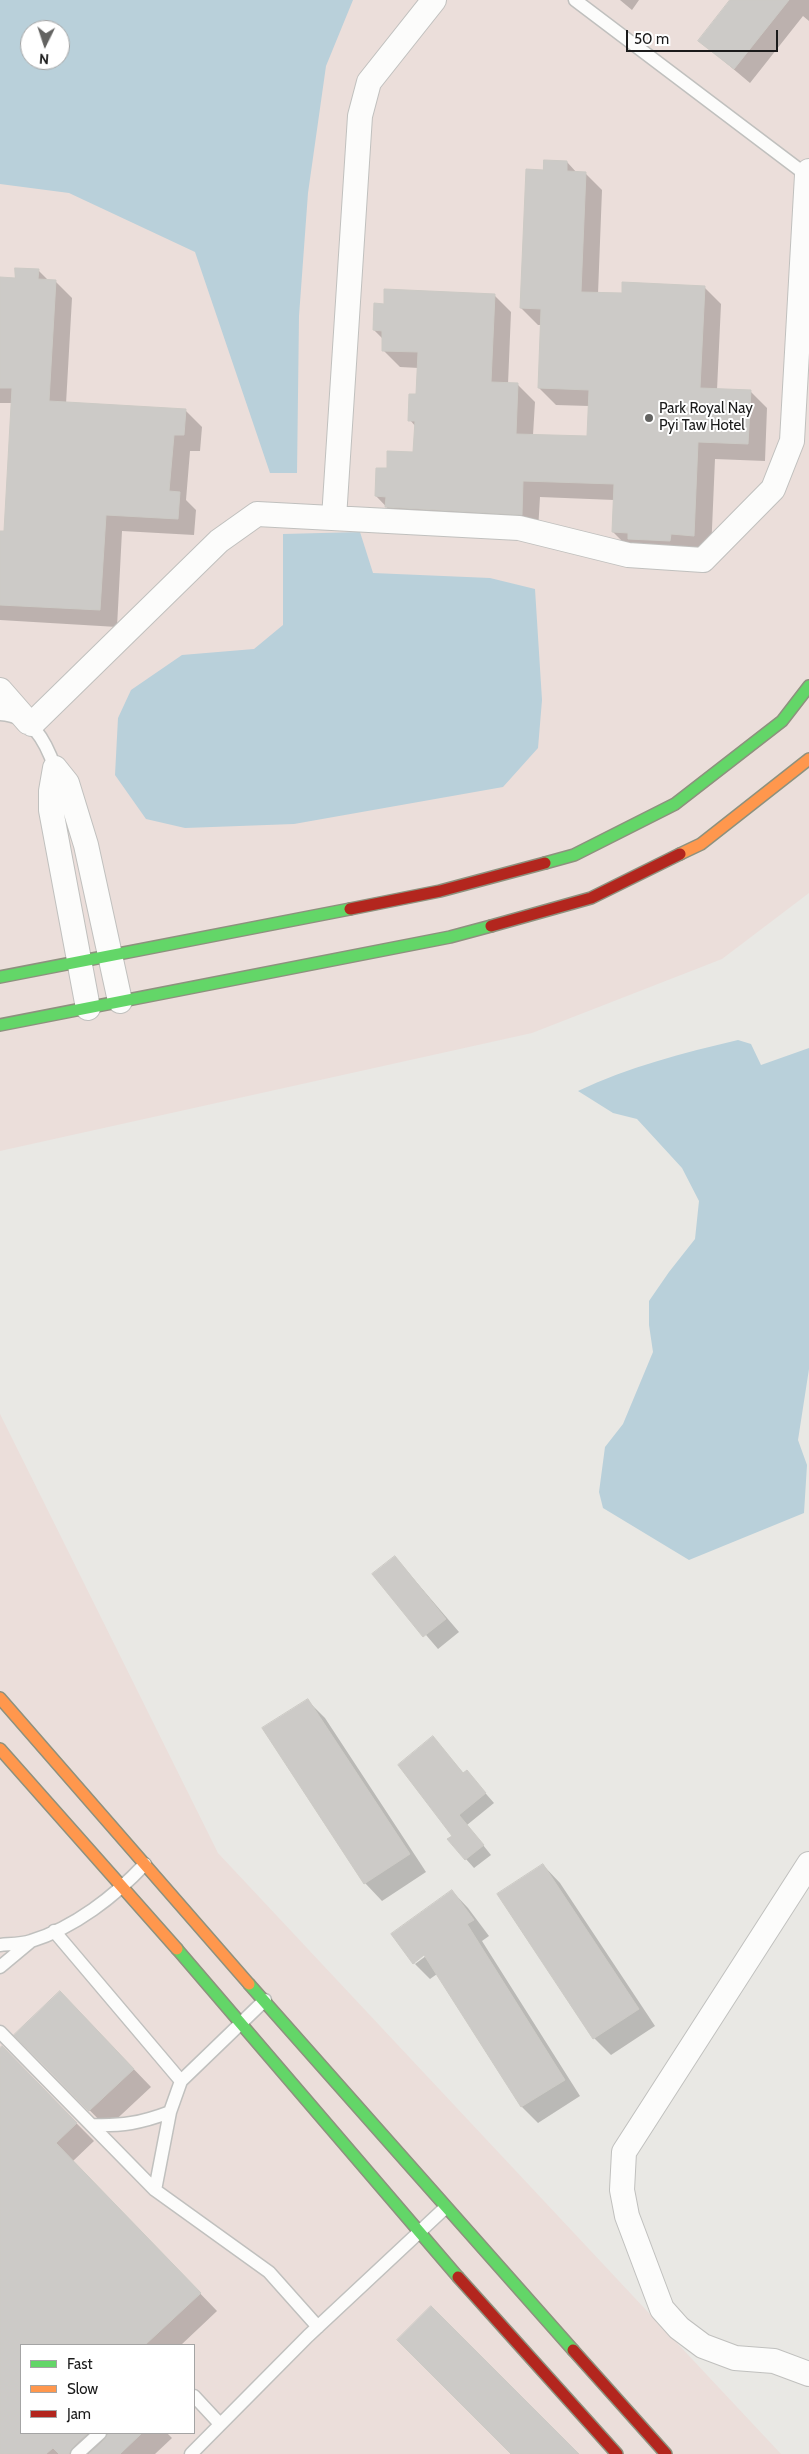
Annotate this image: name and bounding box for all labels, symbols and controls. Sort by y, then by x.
north arrow [20,20,70,70]
scale bar [629,20,782,52]
text: 50 m [634,30,669,48]
text: N [38,50,50,68]
place label: Park Royal Nay Pyi Taw Hotel [659,400,753,435]
marker: Park Royal Nay Pyi Taw Hotel [643,412,655,424]
legend [20,2344,195,2434]
text: Fast [67,2355,92,2373]
text: Slow [67,2380,98,2398]
text: Jam [67,2405,91,2423]

